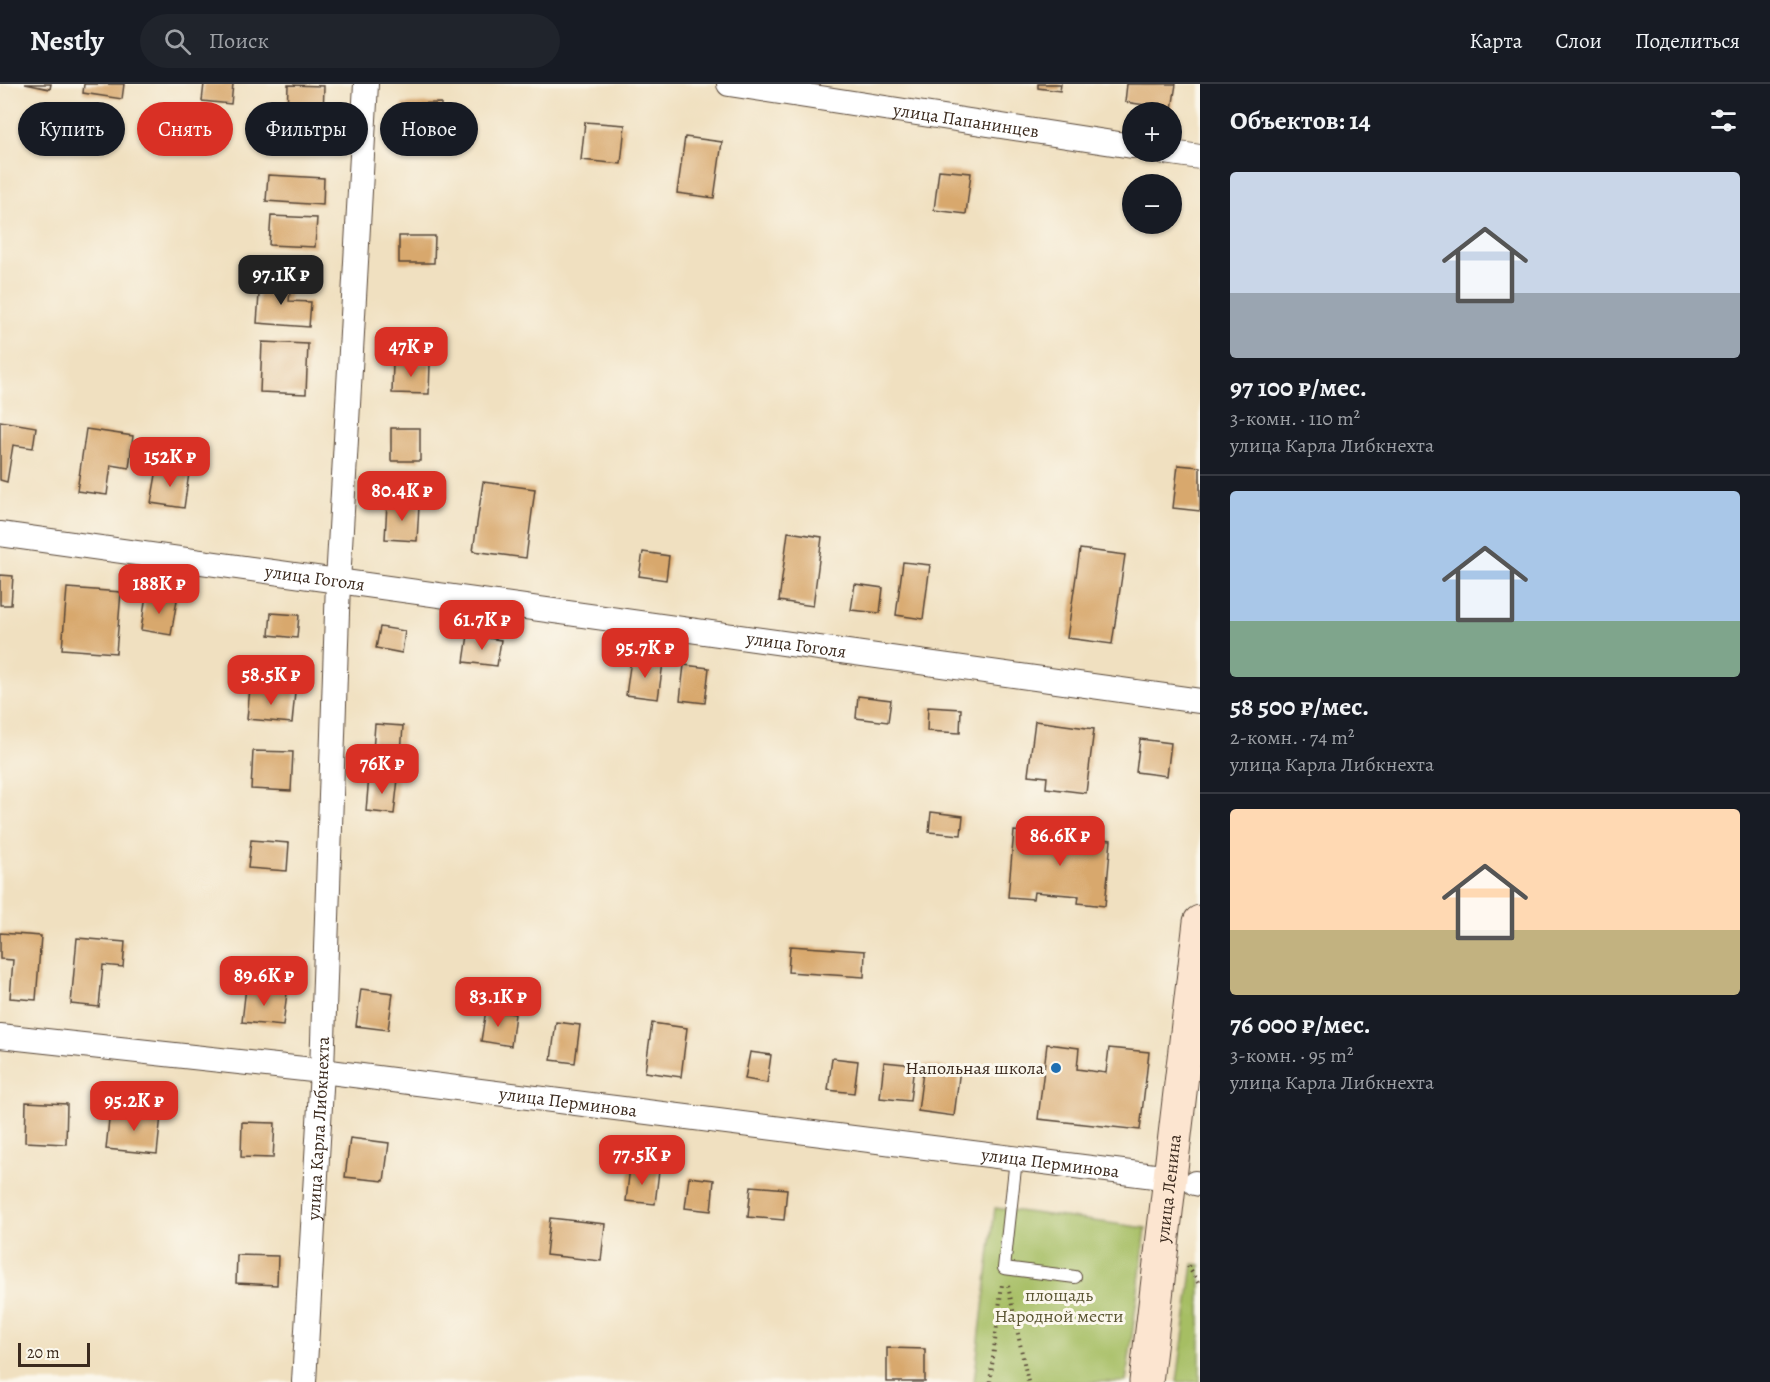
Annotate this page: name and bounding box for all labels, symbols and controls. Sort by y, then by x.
search box [140,14,560,68]
text: Nestly [30,22,104,60]
icon: search [161,25,194,58]
text: Поиск [209,26,269,56]
text: Карта [1469,27,1522,55]
text: Слои [1555,27,1602,55]
text: Поделиться [1635,27,1740,55]
street label: улица Папанинцев [891,97,1041,144]
chip: Купить [18,102,125,156]
chip: Снять [137,102,233,156]
chip: Фильтры [245,102,368,156]
chip: Новое [380,102,478,156]
map controls [1122,102,1182,234]
button: + [1122,102,1182,162]
text: Объектов: 14 [1230,103,1371,138]
icon: filters [1707,104,1740,137]
button: − [1122,174,1182,234]
icon: home [1431,211,1539,319]
pin: 97.1K ₽ [226,255,336,306]
text: 97.1K ₽ [252,261,310,288]
pin: 47K ₽ [369,327,453,378]
text: 47K ₽ [389,333,433,360]
text: 97 100 ₽/мес. [1230,370,1367,405]
text: 3-комн. · 110 m² [1230,405,1360,432]
text: улица Карла Либкнехта [1230,432,1434,459]
pin: 152K ₽ [121,437,219,488]
text: 152K ₽ [144,443,196,470]
pin: 80.4K ₽ [347,471,457,522]
text: 80.4K ₽ [371,477,433,504]
icon: home [1431,530,1539,638]
street label: улица Гоголя [263,559,366,597]
pin: 188K ₽ [110,564,208,615]
text: 188K ₽ [132,570,186,597]
pin: 61.7K ₽ [427,600,537,651]
text: 61.7K ₽ [453,606,511,633]
street label: улица Гоголя [744,626,848,664]
pin: 95.7K ₽ [590,628,700,679]
text: 95.7K ₽ [616,634,674,661]
pin: 58.5K ₽ [216,655,326,706]
text: 58.5K ₽ [242,661,300,688]
text: 58 500 ₽/мес. [1230,689,1369,724]
text: 2-комн. · 74 m² [1230,724,1354,751]
pin: 76K ₽ [340,744,424,795]
text: 76K ₽ [360,750,404,777]
text: улица Карла Либкнехта [1230,751,1434,778]
pin: 86.6K ₽ [1005,816,1115,867]
text: 86.6K ₽ [1030,822,1090,849]
icon: home [1431,848,1539,956]
pin: 89.6K ₽ [209,956,319,1007]
text: 89.6K ₽ [234,962,294,989]
pin: 83.1K ₽ [443,977,553,1028]
text: 83.1K ₽ [469,983,527,1010]
text: 76 000 ₽/мес. [1230,1007,1371,1042]
street label: улица Карла Либкнехта [301,1035,335,1222]
text: 3-комн. · 95 m² [1230,1042,1354,1069]
place label: Напольная школа [905,1056,1045,1080]
marker: Напольная школа [1049,1061,1063,1075]
text: улица Карла Либкнехта [1230,1069,1434,1096]
pin: 95.2K ₽ [79,1081,189,1132]
street label: улица Перминова [497,1081,639,1123]
text: 95.2K ₽ [104,1087,164,1114]
street label: улица Ленина [1150,1132,1187,1245]
pin: 77.5K ₽ [587,1135,697,1186]
text: 77.5K ₽ [613,1141,671,1168]
street label: улица Перминова [979,1142,1121,1184]
park label: площадь Народной мести [994,1283,1124,1328]
scale bar [18,1340,90,1368]
text: 20 m [27,1342,60,1364]

